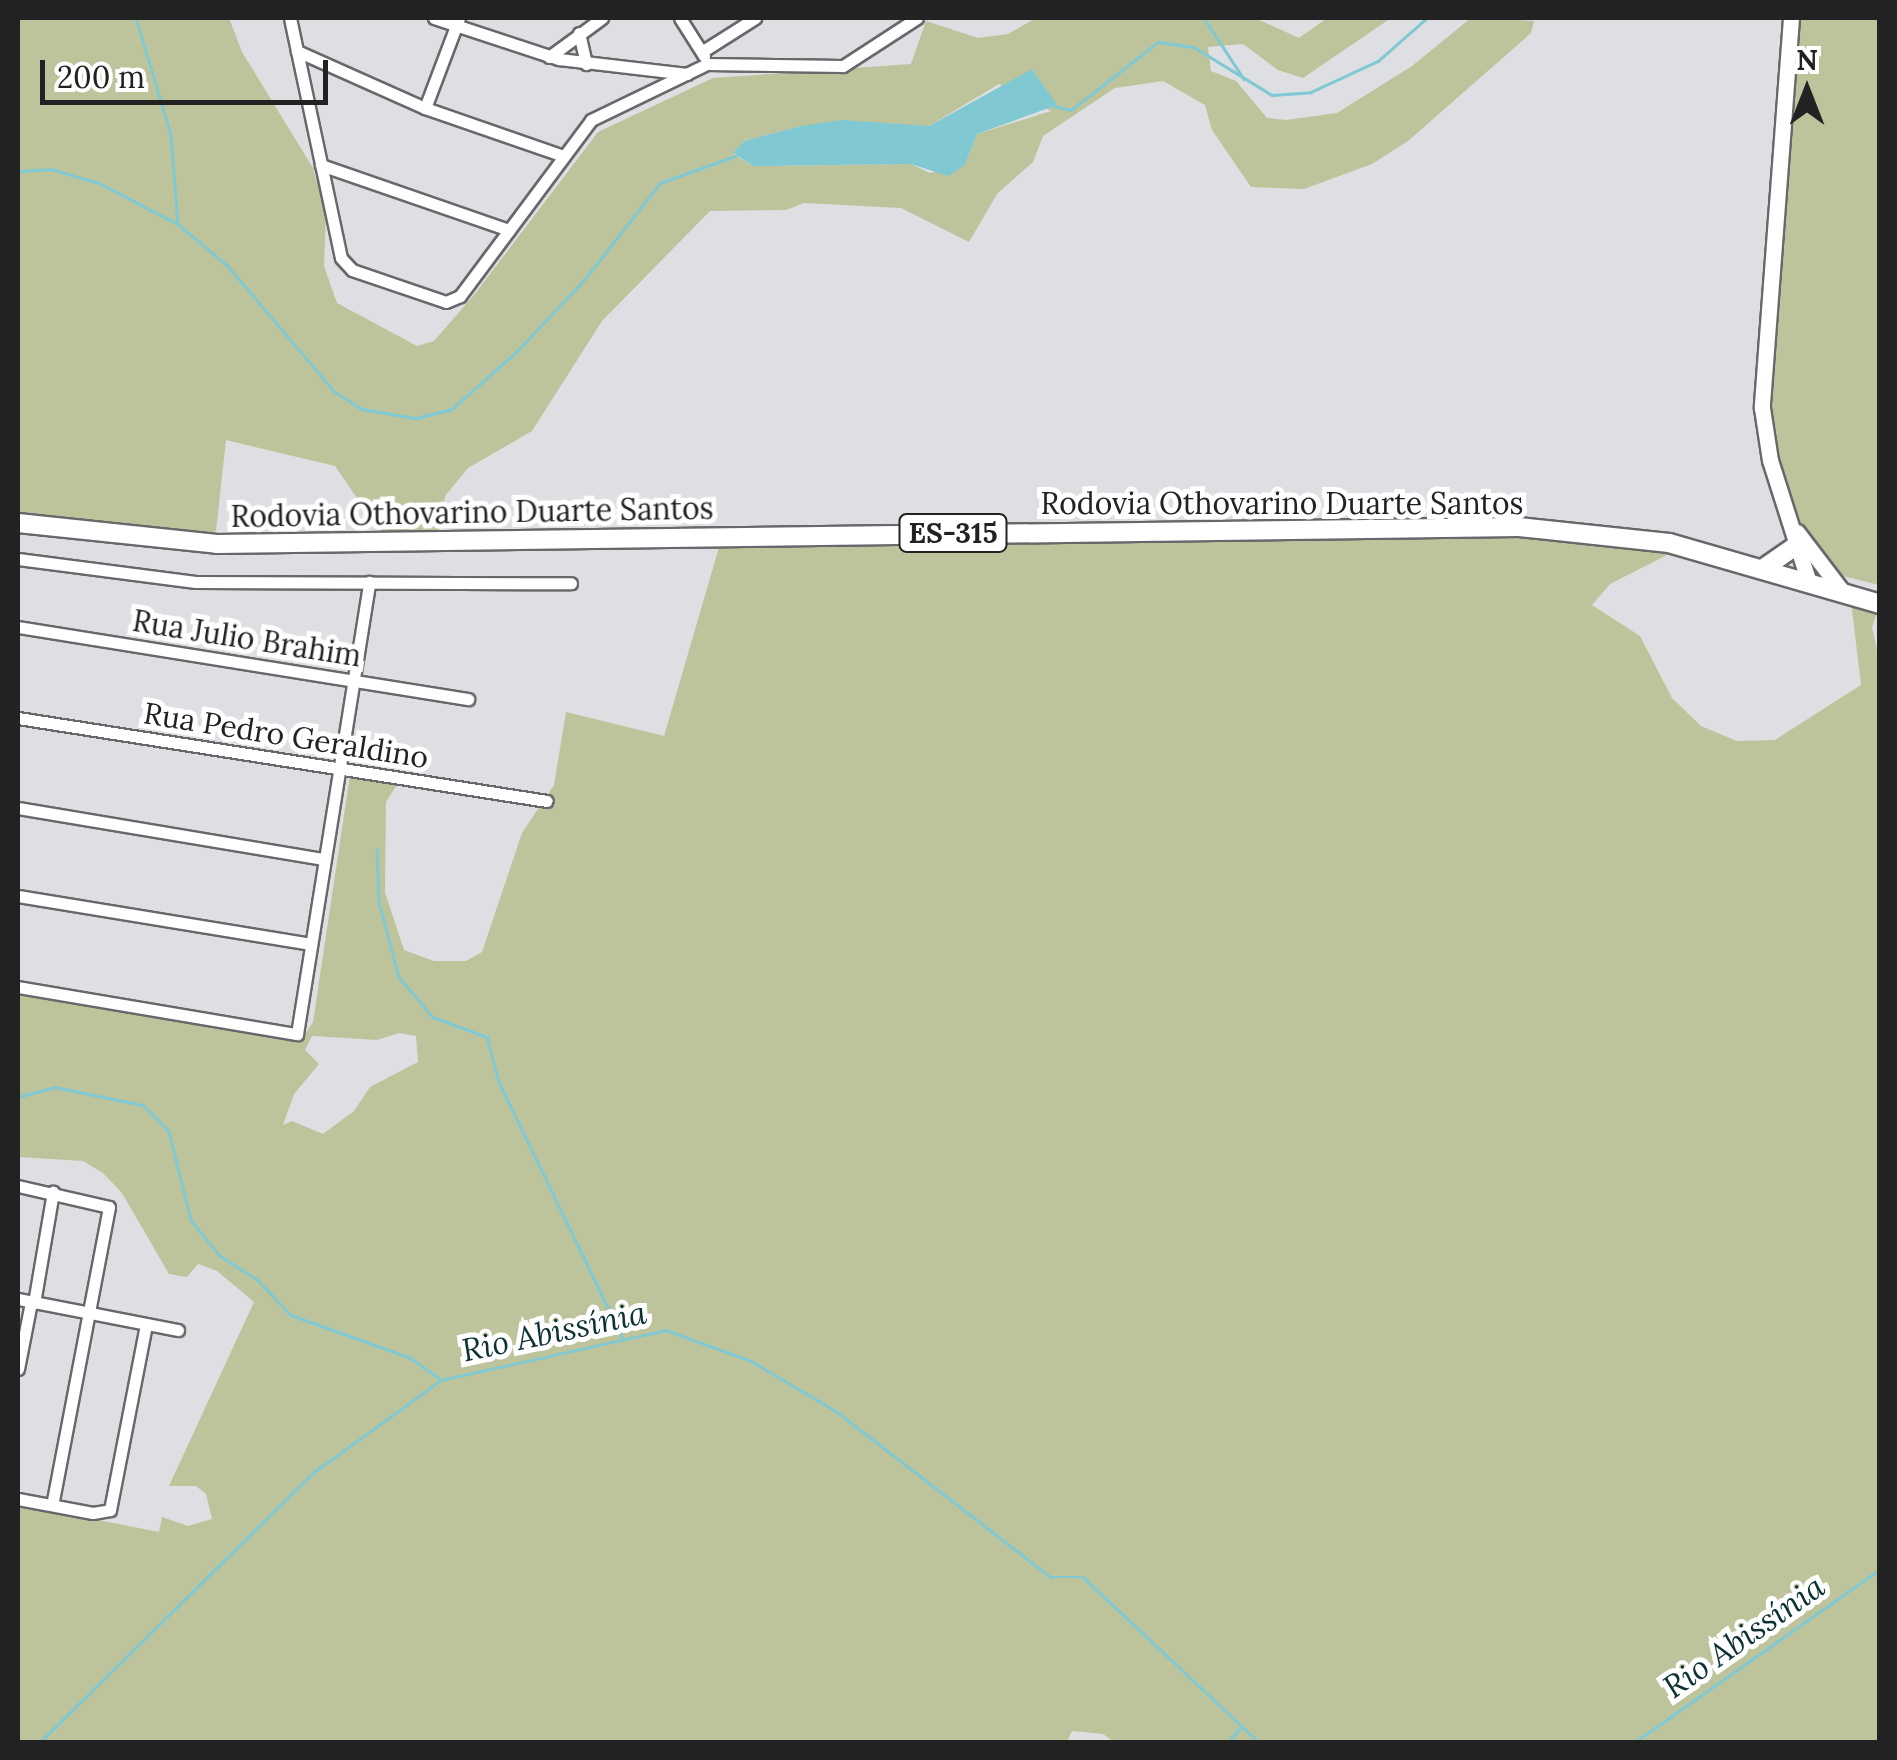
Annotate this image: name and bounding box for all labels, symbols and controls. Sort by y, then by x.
scale bar [45,40,332,102]
north arrow [1757,40,1857,140]
text: N [1796,42,1818,78]
text: 200 m [57,58,145,96]
street label: Rodovia Othovarino Duarte Santos [1041,485,1523,521]
street label: Rodovia Othovarino Duarte Santos [230,490,714,534]
road number: ES-315 [898,510,1008,556]
street label: Rua Julio Brahim [130,602,364,674]
street label: Rua Pedro Geraldino [141,695,431,775]
water label: Rio Abissínia [458,1294,650,1370]
water label: Rio Abissínia [1656,1568,1832,1706]

